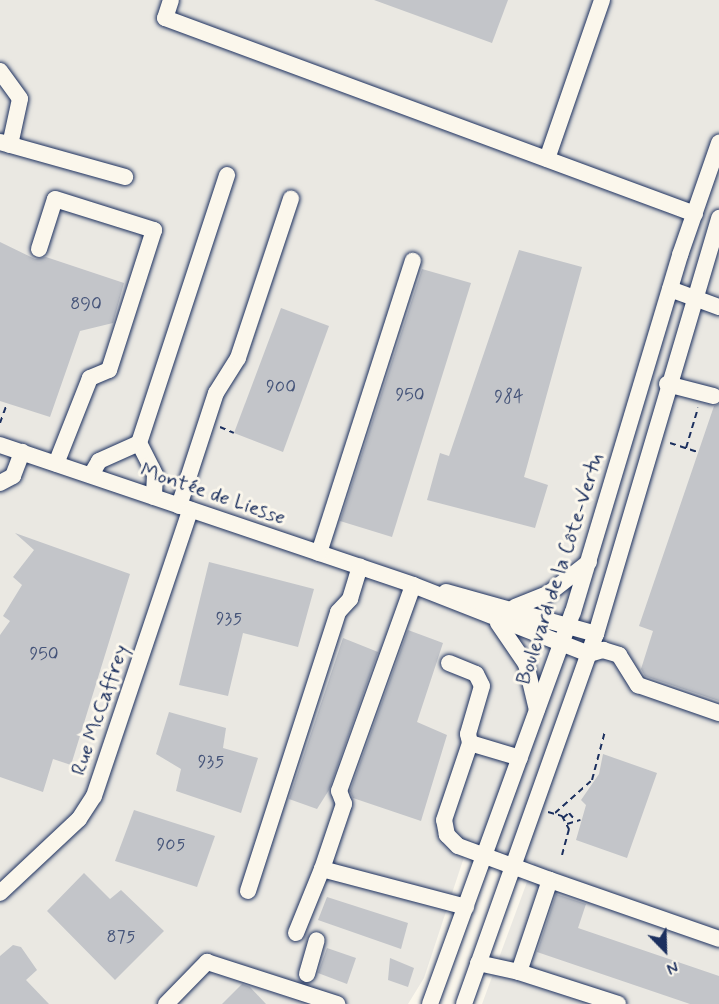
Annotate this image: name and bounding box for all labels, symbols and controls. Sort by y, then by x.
house number: 890 [70,293,102,315]
house number: 900 [266,376,296,398]
house number: 950 [395,384,425,406]
house number: 984 [494,386,524,408]
street label: Boulevard de la Côte-Vertu [510,449,610,689]
street label: Montée de Liesse [136,457,290,531]
house number: 935 [216,608,242,630]
street label: Rue McCaffrey [66,641,134,779]
house number: 950 [29,643,59,665]
house number: 935 [198,751,224,773]
house number: 905 [156,834,186,856]
north arrow [635,920,695,980]
house number: 875 [106,926,136,948]
text: N [663,955,681,979]

